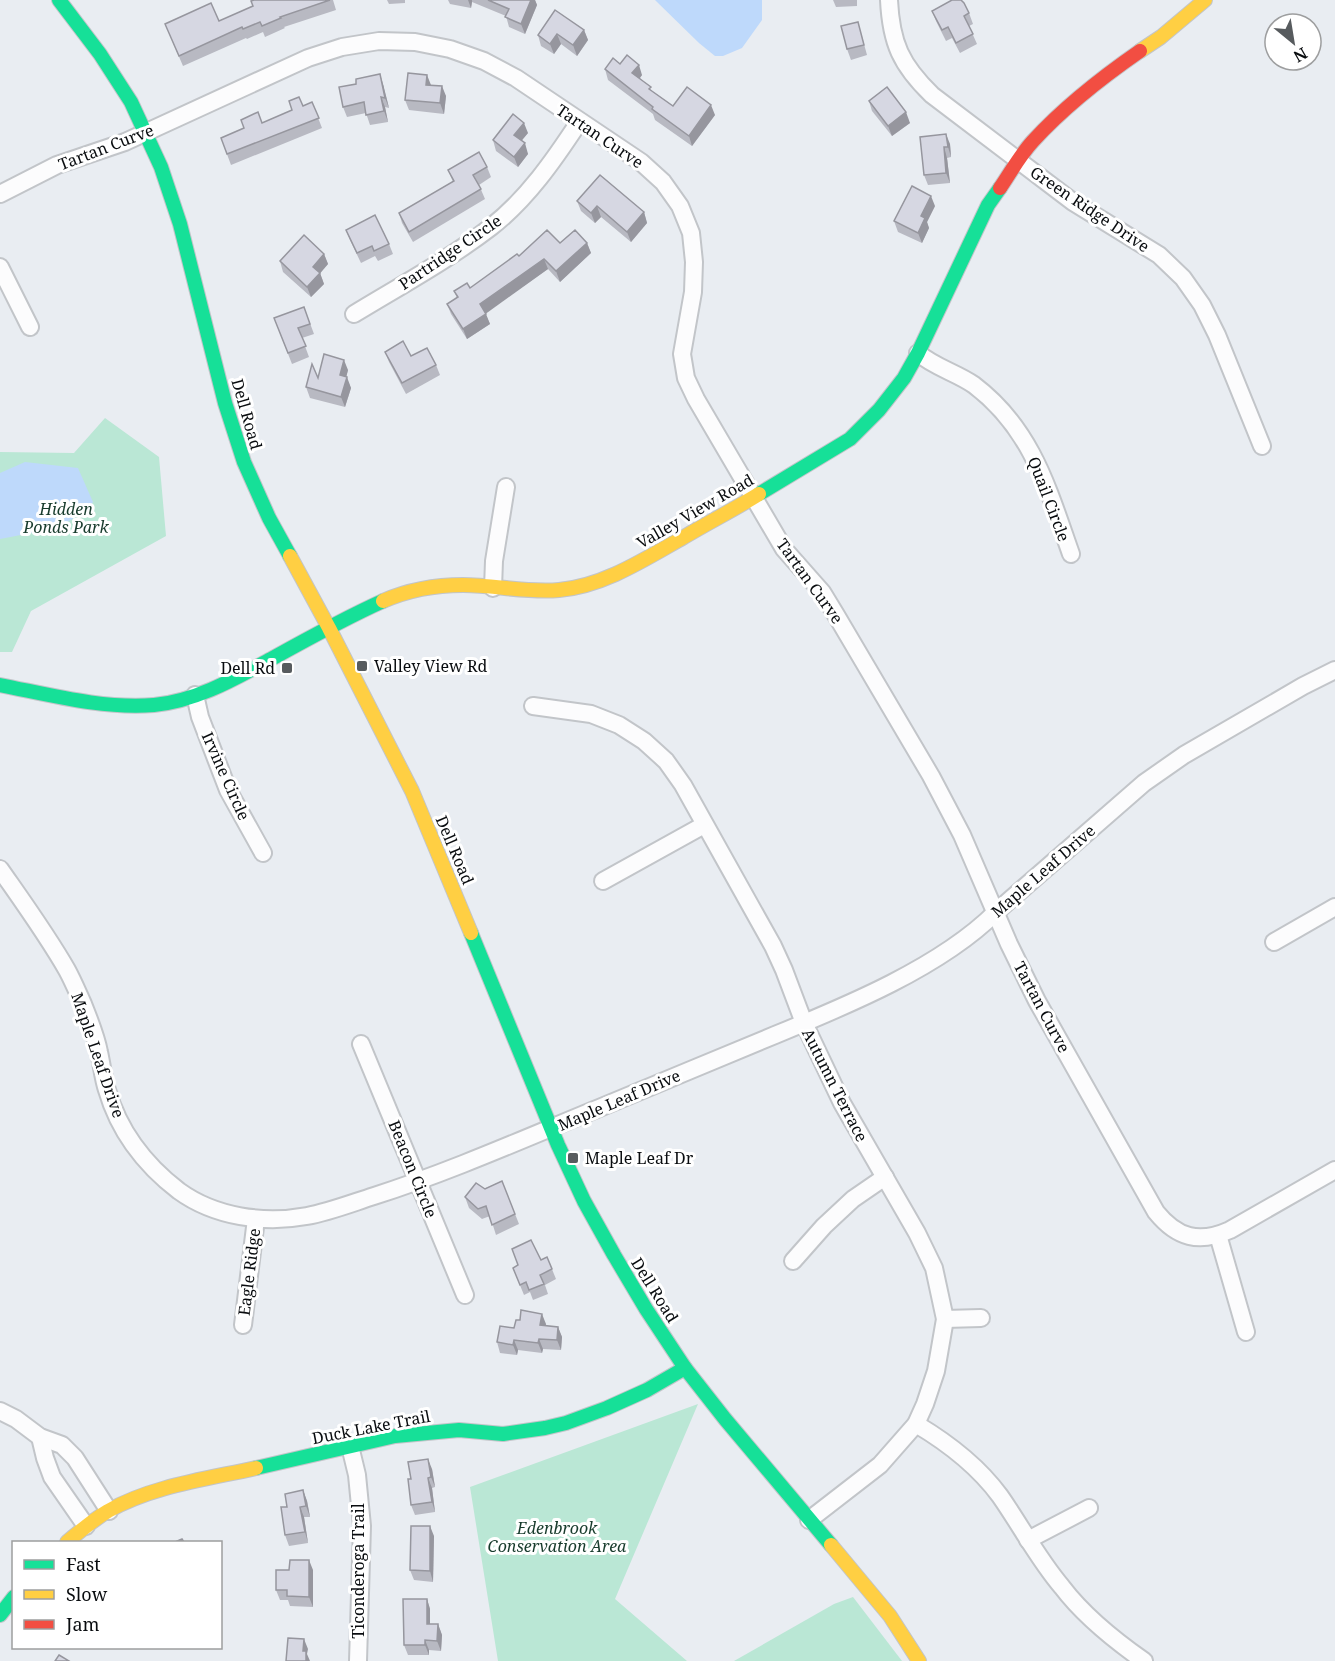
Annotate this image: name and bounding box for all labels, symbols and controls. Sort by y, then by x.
north arrow [1263,12,1323,72]
text: N [1289,42,1311,68]
street label: Tartan Curve [552,99,648,173]
street label: Tartan Curve [55,119,157,175]
street label: Green Ridge Drive [1026,161,1154,257]
street label: Partridge Circle [394,209,506,295]
street label: Dell Road [226,376,268,452]
street label: Quail Circle [1023,453,1075,545]
street label: Valley View Road [633,469,758,553]
park label: Hidden Ponds Park [22,498,110,538]
street label: Tartan Curve [772,534,848,628]
place label: Valley View Rd [374,655,487,677]
place label: Dell Rd [220,657,275,679]
marker: Valley View Rd [355,659,369,673]
marker: Dell Rd [280,661,294,675]
street label: Irvine Circle [197,728,255,824]
street label: Dell Road [431,812,479,888]
street label: Maple Leaf Drive [986,820,1100,922]
street label: Tartan Curve [1009,958,1075,1056]
street label: Maple Leaf Drive [66,989,130,1121]
street label: Autumn Terrace [797,1025,873,1145]
street label: Maple Leaf Drive [554,1064,684,1136]
street label: Beacon Circle [383,1117,443,1221]
place label: Maple Leaf Dr [585,1147,694,1169]
marker: Maple Leaf Dr [566,1151,580,1165]
street label: Eagle Ridge [233,1227,265,1317]
street label: Dell Road [626,1253,684,1327]
street label: Duck Lake Trail [310,1405,432,1449]
street label: Ticonderoga Trail [347,1503,369,1639]
park label: Edenbrook Conservation Area [488,1517,627,1557]
legend [12,1541,222,1649]
text: Fast [66,1552,101,1576]
text: Slow [66,1582,108,1606]
text: Jam [65,1612,100,1636]

